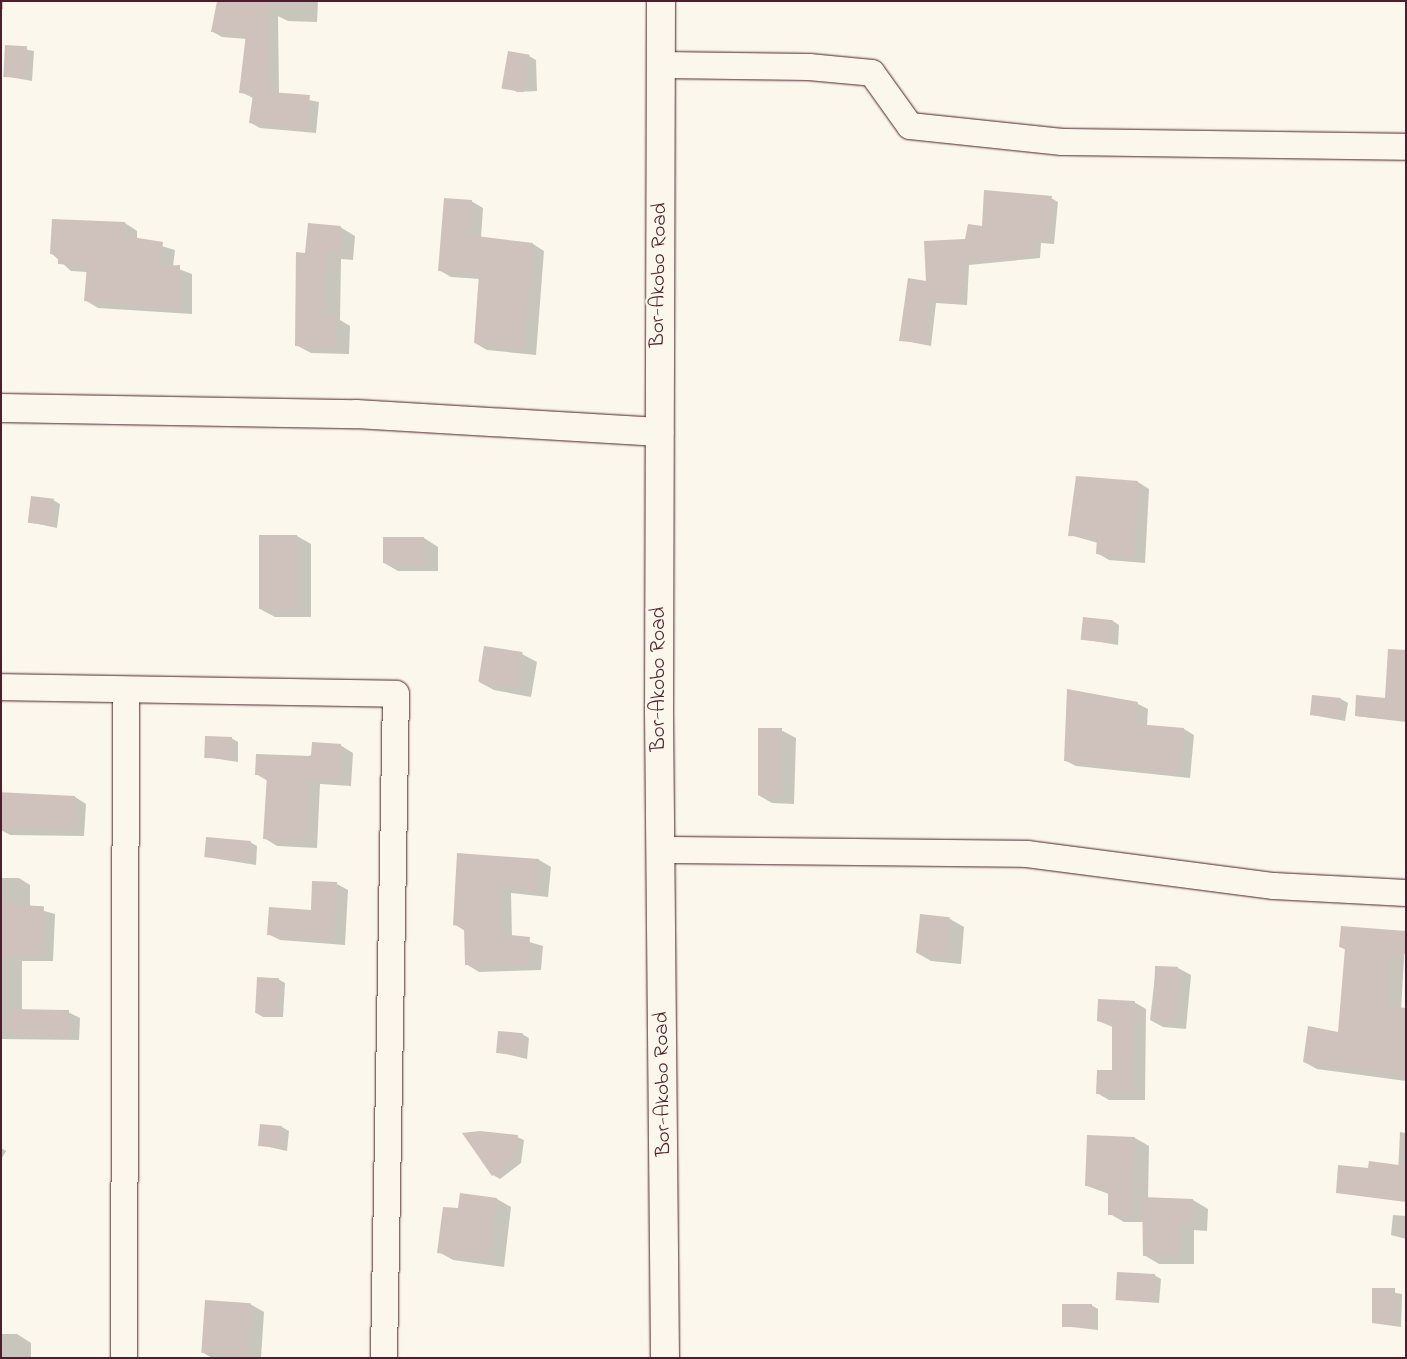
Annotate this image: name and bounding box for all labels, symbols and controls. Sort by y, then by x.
street label: Bor-Akobo Road [645,202,673,348]
street label: Bor-Akobo Road [646,607,672,751]
street label: Bor-Akobo Road [649,1011,677,1157]

